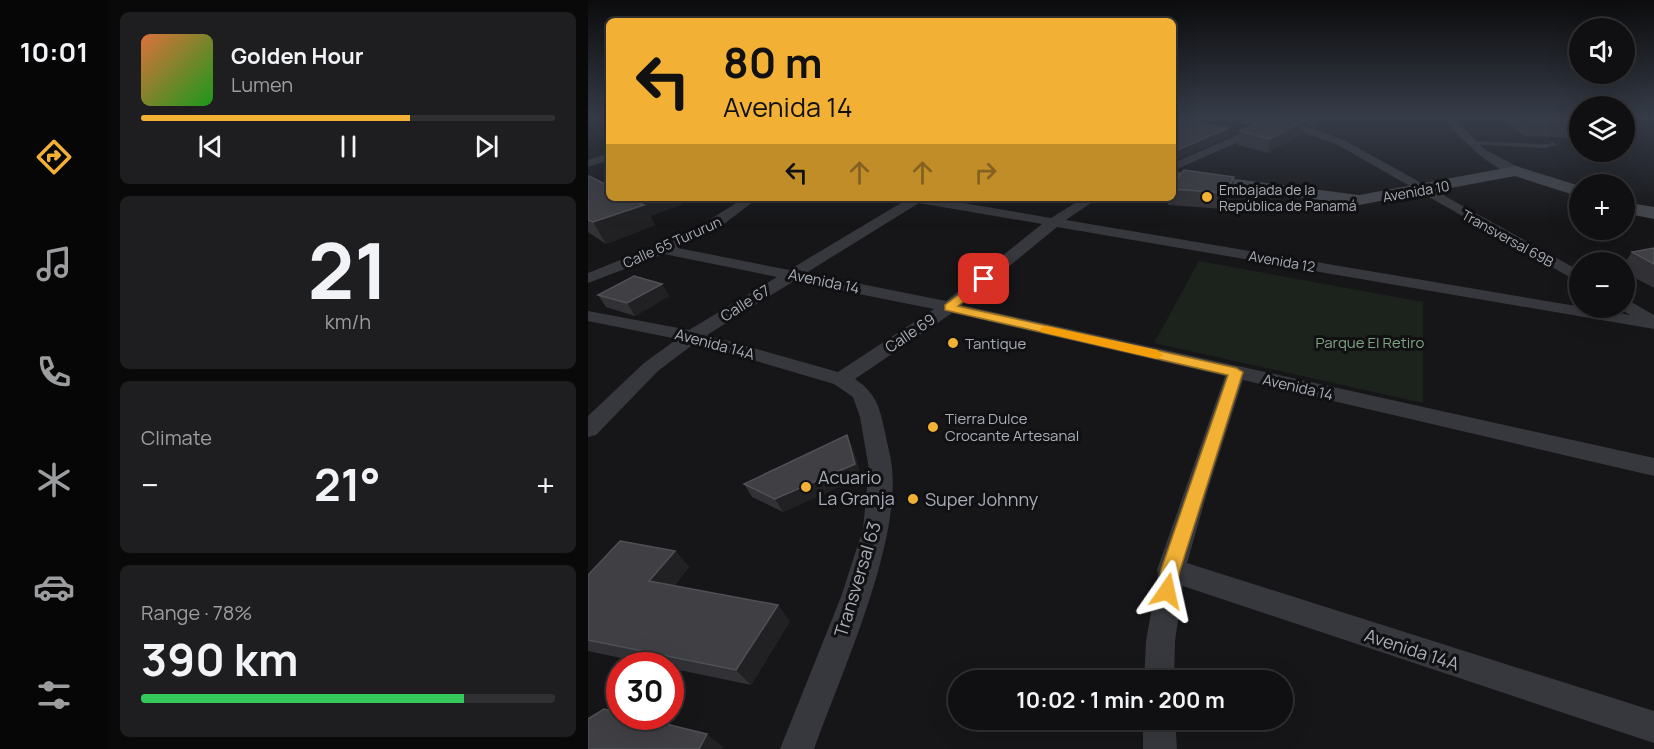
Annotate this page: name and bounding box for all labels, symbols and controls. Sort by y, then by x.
map controls [1569,18,1635,318]
button: sound [1569,18,1635,84]
text: 10:01 [20,33,88,70]
text: 80 m [723,33,823,91]
text: Golden Hour [231,41,364,71]
icon: left [624,42,702,120]
text: Lumen [231,71,293,98]
text: Avenida 14 [723,88,853,125]
button: layers [1569,96,1635,162]
icon: previous [194,130,227,163]
icon: pause [332,130,365,163]
icon: next [470,130,503,163]
icon: directions [33,136,75,178]
icon: left [780,156,813,189]
icon: ahead [843,156,876,189]
icon: ahead [906,156,939,189]
icon: right [969,156,1002,189]
button: + [1569,174,1635,240]
street label: Avenida 10 [1381,176,1451,206]
place label: Embajada de la República de Panamá [1219,180,1356,215]
marker: Embajada de la República de Panamá [1200,190,1214,204]
street label: Transversal 69B [1459,205,1558,271]
street label: Calle 65 Tururun [620,212,724,272]
text: 21 [308,216,388,322]
icon: music [33,243,75,285]
street label: Avenida 12 [1247,246,1317,276]
button: − [1569,252,1635,318]
pin [958,253,1009,304]
icon: arrive [967,262,1000,295]
street label: Avenida 14 [787,263,862,299]
street label: Calle 67 [716,280,774,326]
text: km/h [325,308,371,335]
street label: Calle 69 [881,309,939,357]
street label: Avenida 14A [673,323,758,365]
park label: Parque El Retiro [1316,332,1425,353]
place label: Tantique [965,333,1026,354]
marker: Tantique [946,336,960,350]
icon: phone [33,351,75,393]
street label: Avenida 14 [1261,369,1336,405]
place label: Tierra Dulce Crocante Artesanal [945,408,1079,446]
marker: Tierra Dulce Crocante Artesanal [926,420,940,434]
text: Climate [141,424,212,451]
text: 21° [314,453,381,515]
icon: climate [33,459,75,501]
text: − [141,462,159,507]
text: + [536,462,555,507]
place label: Acuario La Granja [818,465,895,510]
marker: Acuario La Granja [799,480,813,494]
place label: Super Johnny [925,487,1039,511]
marker: Super Johnny [906,492,920,506]
street label: Transversal 63 [828,518,886,640]
position arrow [1135,559,1199,623]
icon: car [33,566,75,608]
text: Range · 78% [141,599,252,626]
street label: Avenida 14A [1362,622,1463,676]
text: 390 km [141,628,298,690]
speed limit sign: 30 [606,652,684,730]
icon: filters [33,674,75,716]
text: 10:02 · 1 min · 200 m [1016,685,1225,715]

